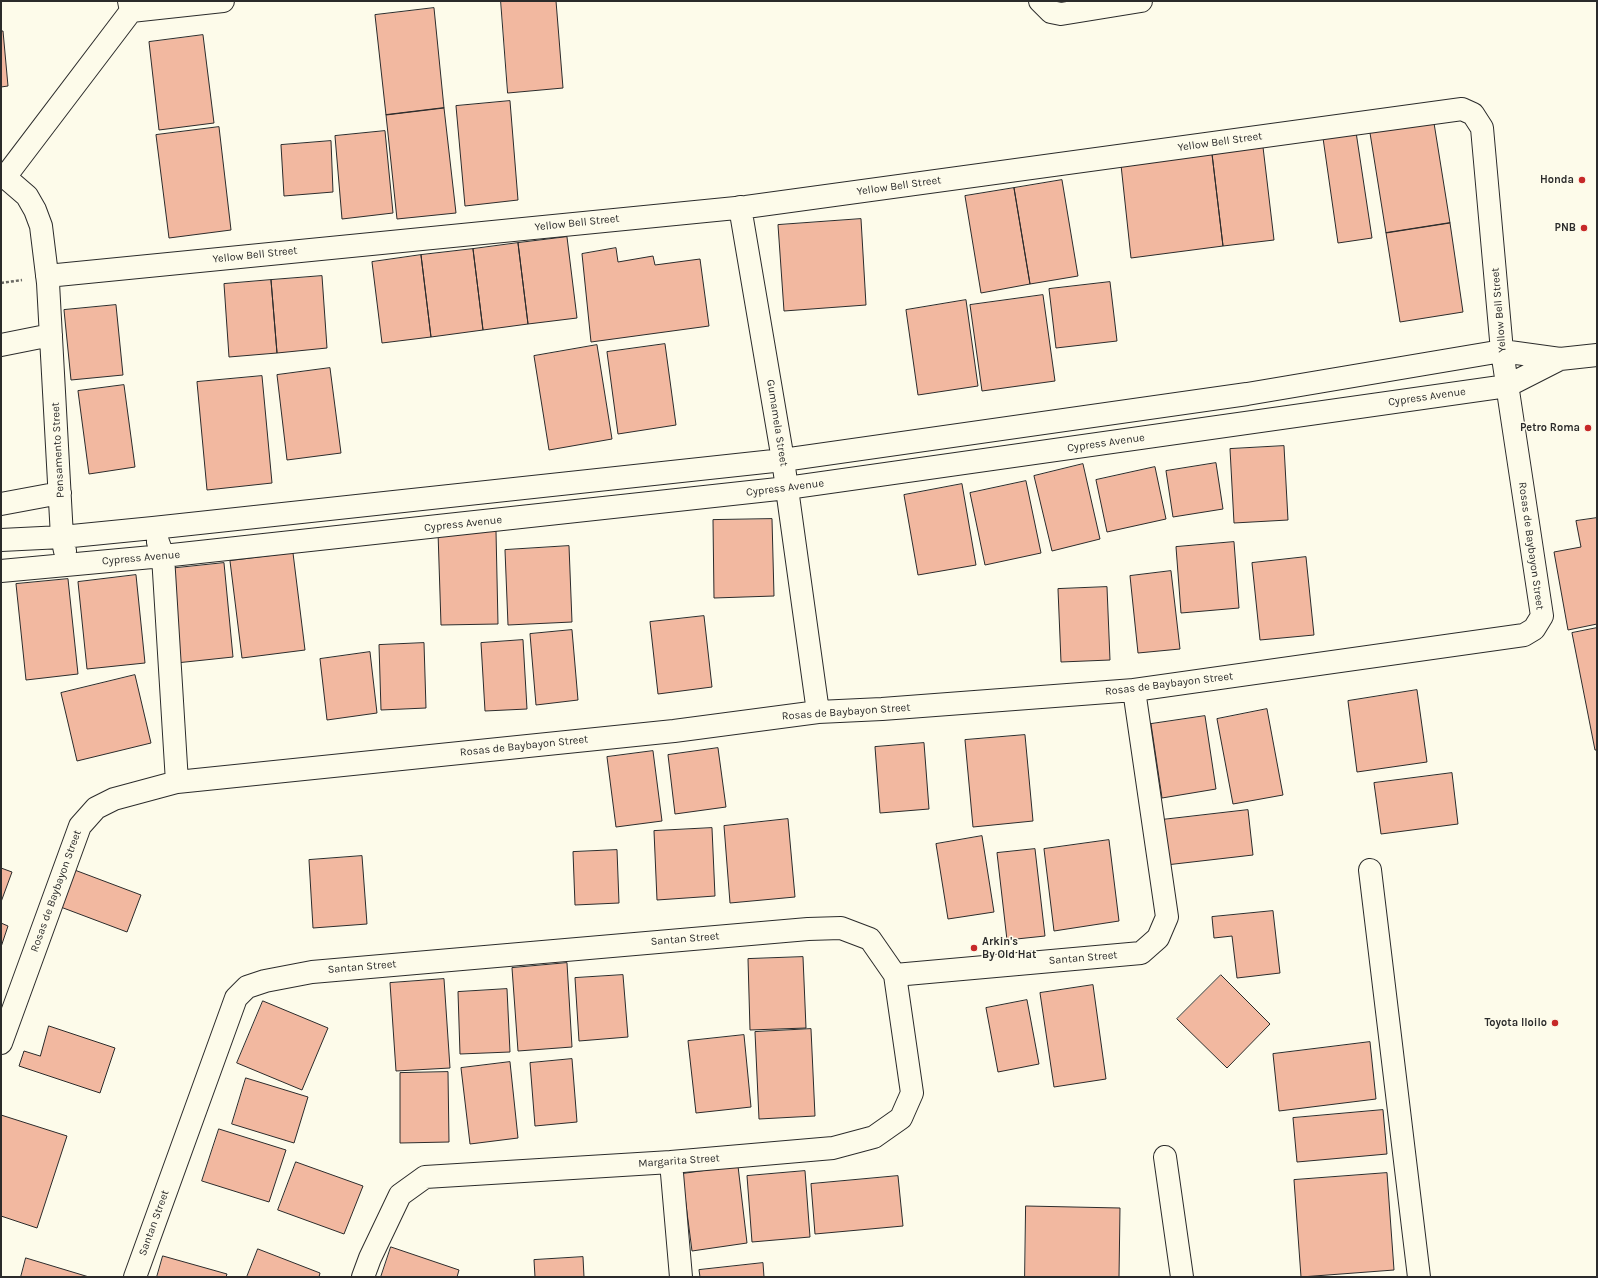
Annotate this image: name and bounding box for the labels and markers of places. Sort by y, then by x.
place label: Honda [1540,173,1574,187]
marker: Honda [1577,175,1587,185]
place label: PNB [1555,221,1576,235]
marker: PNB [1579,223,1589,233]
place label: Petro Roma [1520,421,1580,435]
marker: Petro Roma [1583,423,1593,433]
place label: Arkin's By Old Hat [982,935,1036,961]
marker: Arkin's By Old Hat [969,943,979,953]
place label: Toyota Iloilo [1484,1016,1547,1030]
marker: Toyota Iloilo [1550,1018,1560,1028]

